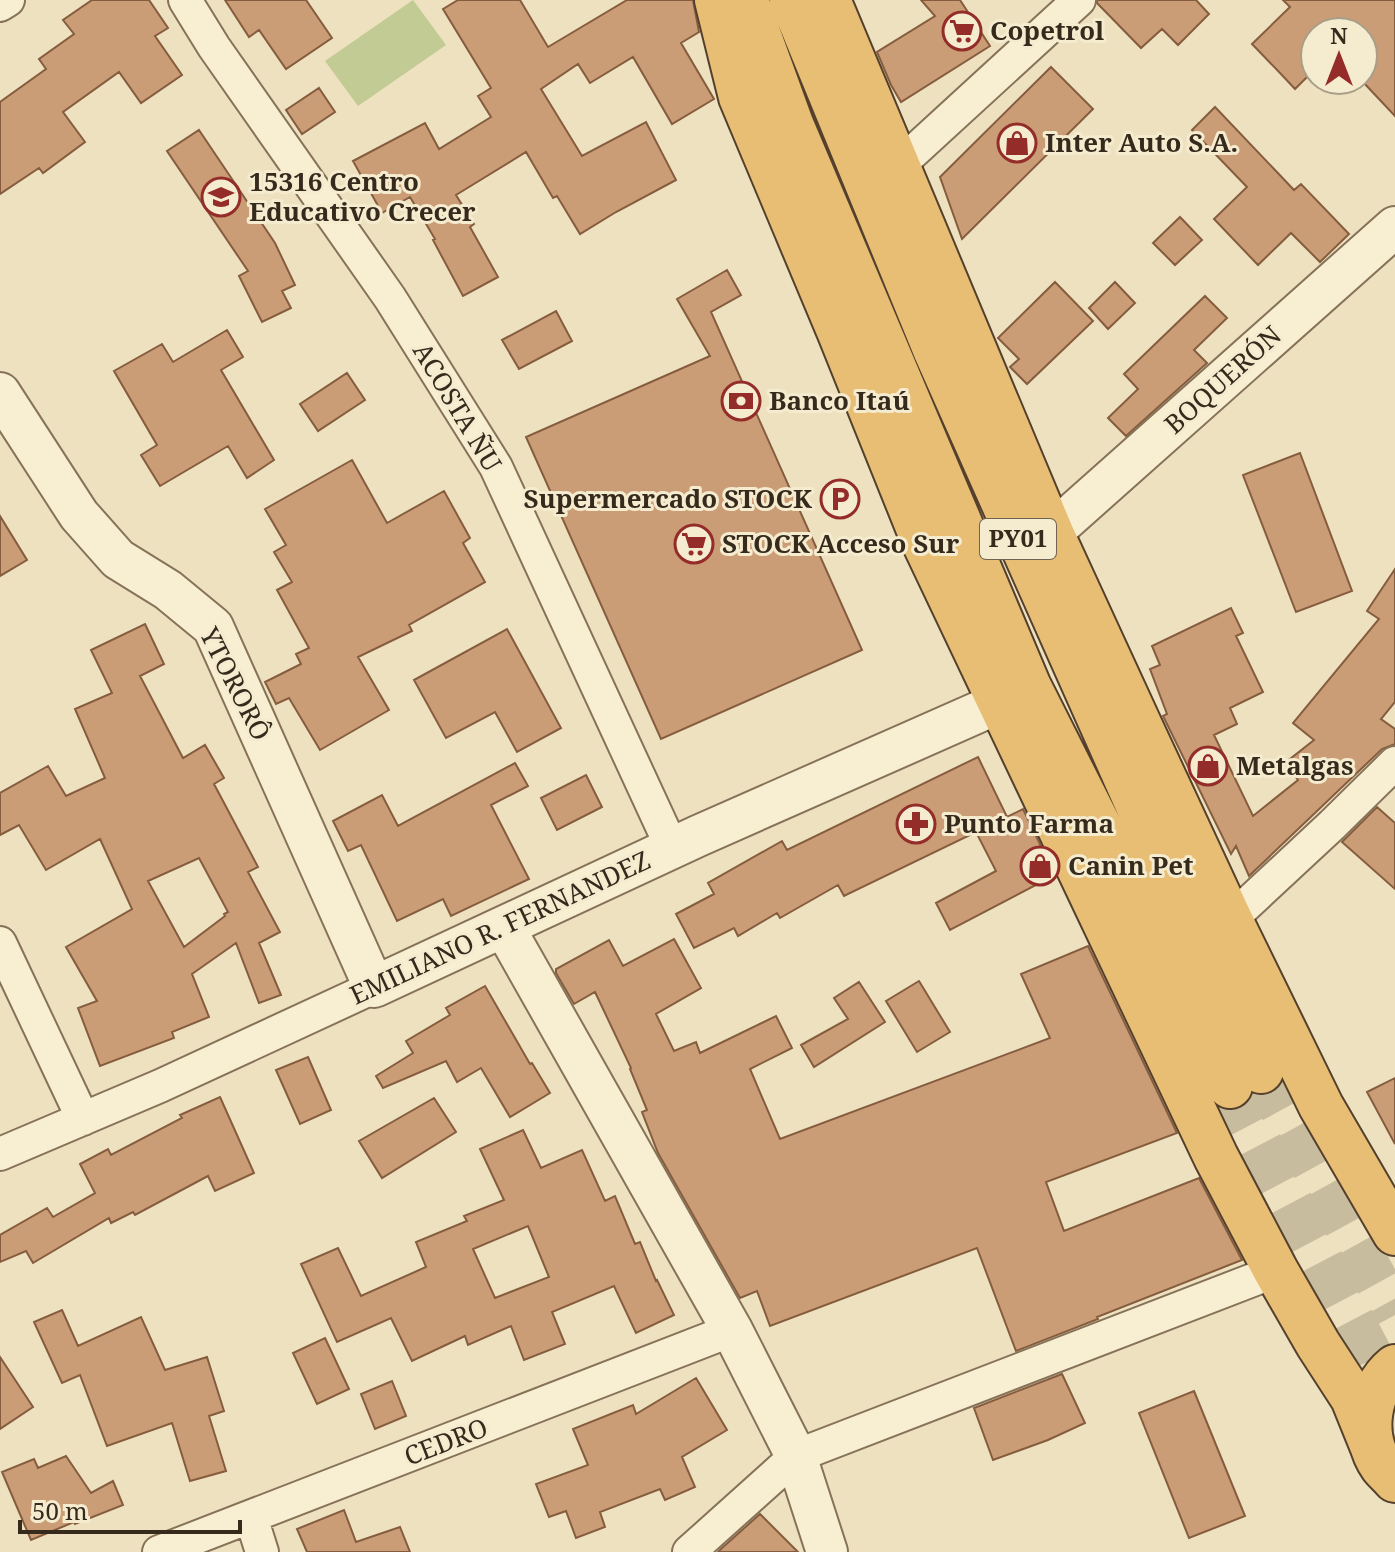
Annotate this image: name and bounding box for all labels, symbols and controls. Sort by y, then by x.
supermarket icon: Copetrol [941,10,983,52]
place label: Copetrol [990,12,1104,48]
north arrow [1299,16,1379,96]
text: N [1330,20,1348,50]
shop icon: Inter Auto S.A. [996,122,1038,164]
place label: Inter Auto S.A. [1045,124,1238,160]
place label: 15316 Centro Educativo Crecer [249,163,476,229]
school or university icon: 15316 Centro Educativo Crecer [200,176,242,218]
street label: BOQUERÓN [1156,317,1289,442]
street label: ACOSTA ÑU [405,335,511,478]
bank icon: Banco Itaú [720,380,762,422]
place label: Banco Itaú [769,382,910,418]
parking icon: Supermercado STOCK [819,478,861,520]
place label: Supermercado STOCK [523,480,813,516]
road number: PY01 [980,519,1056,559]
supermarket icon: STOCK Acceso Sur [673,523,715,565]
place label: STOCK Acceso Sur [722,525,960,561]
street label: YTORORÔ [192,620,280,746]
shop icon: Metalgas [1187,745,1229,787]
place label: Metalgas [1236,747,1354,783]
pharmacy icon: Punto Farma [895,803,937,845]
place label: Punto Farma [944,805,1114,841]
street label: EMILIANO R. FERNANDEZ [344,842,656,1013]
shop icon: Canin Pet [1019,845,1061,887]
place label: Canin Pet [1068,847,1194,883]
street label: CEDRO [399,1409,493,1473]
scale bar [20,1484,240,1534]
text: 50 m [32,1494,88,1527]

